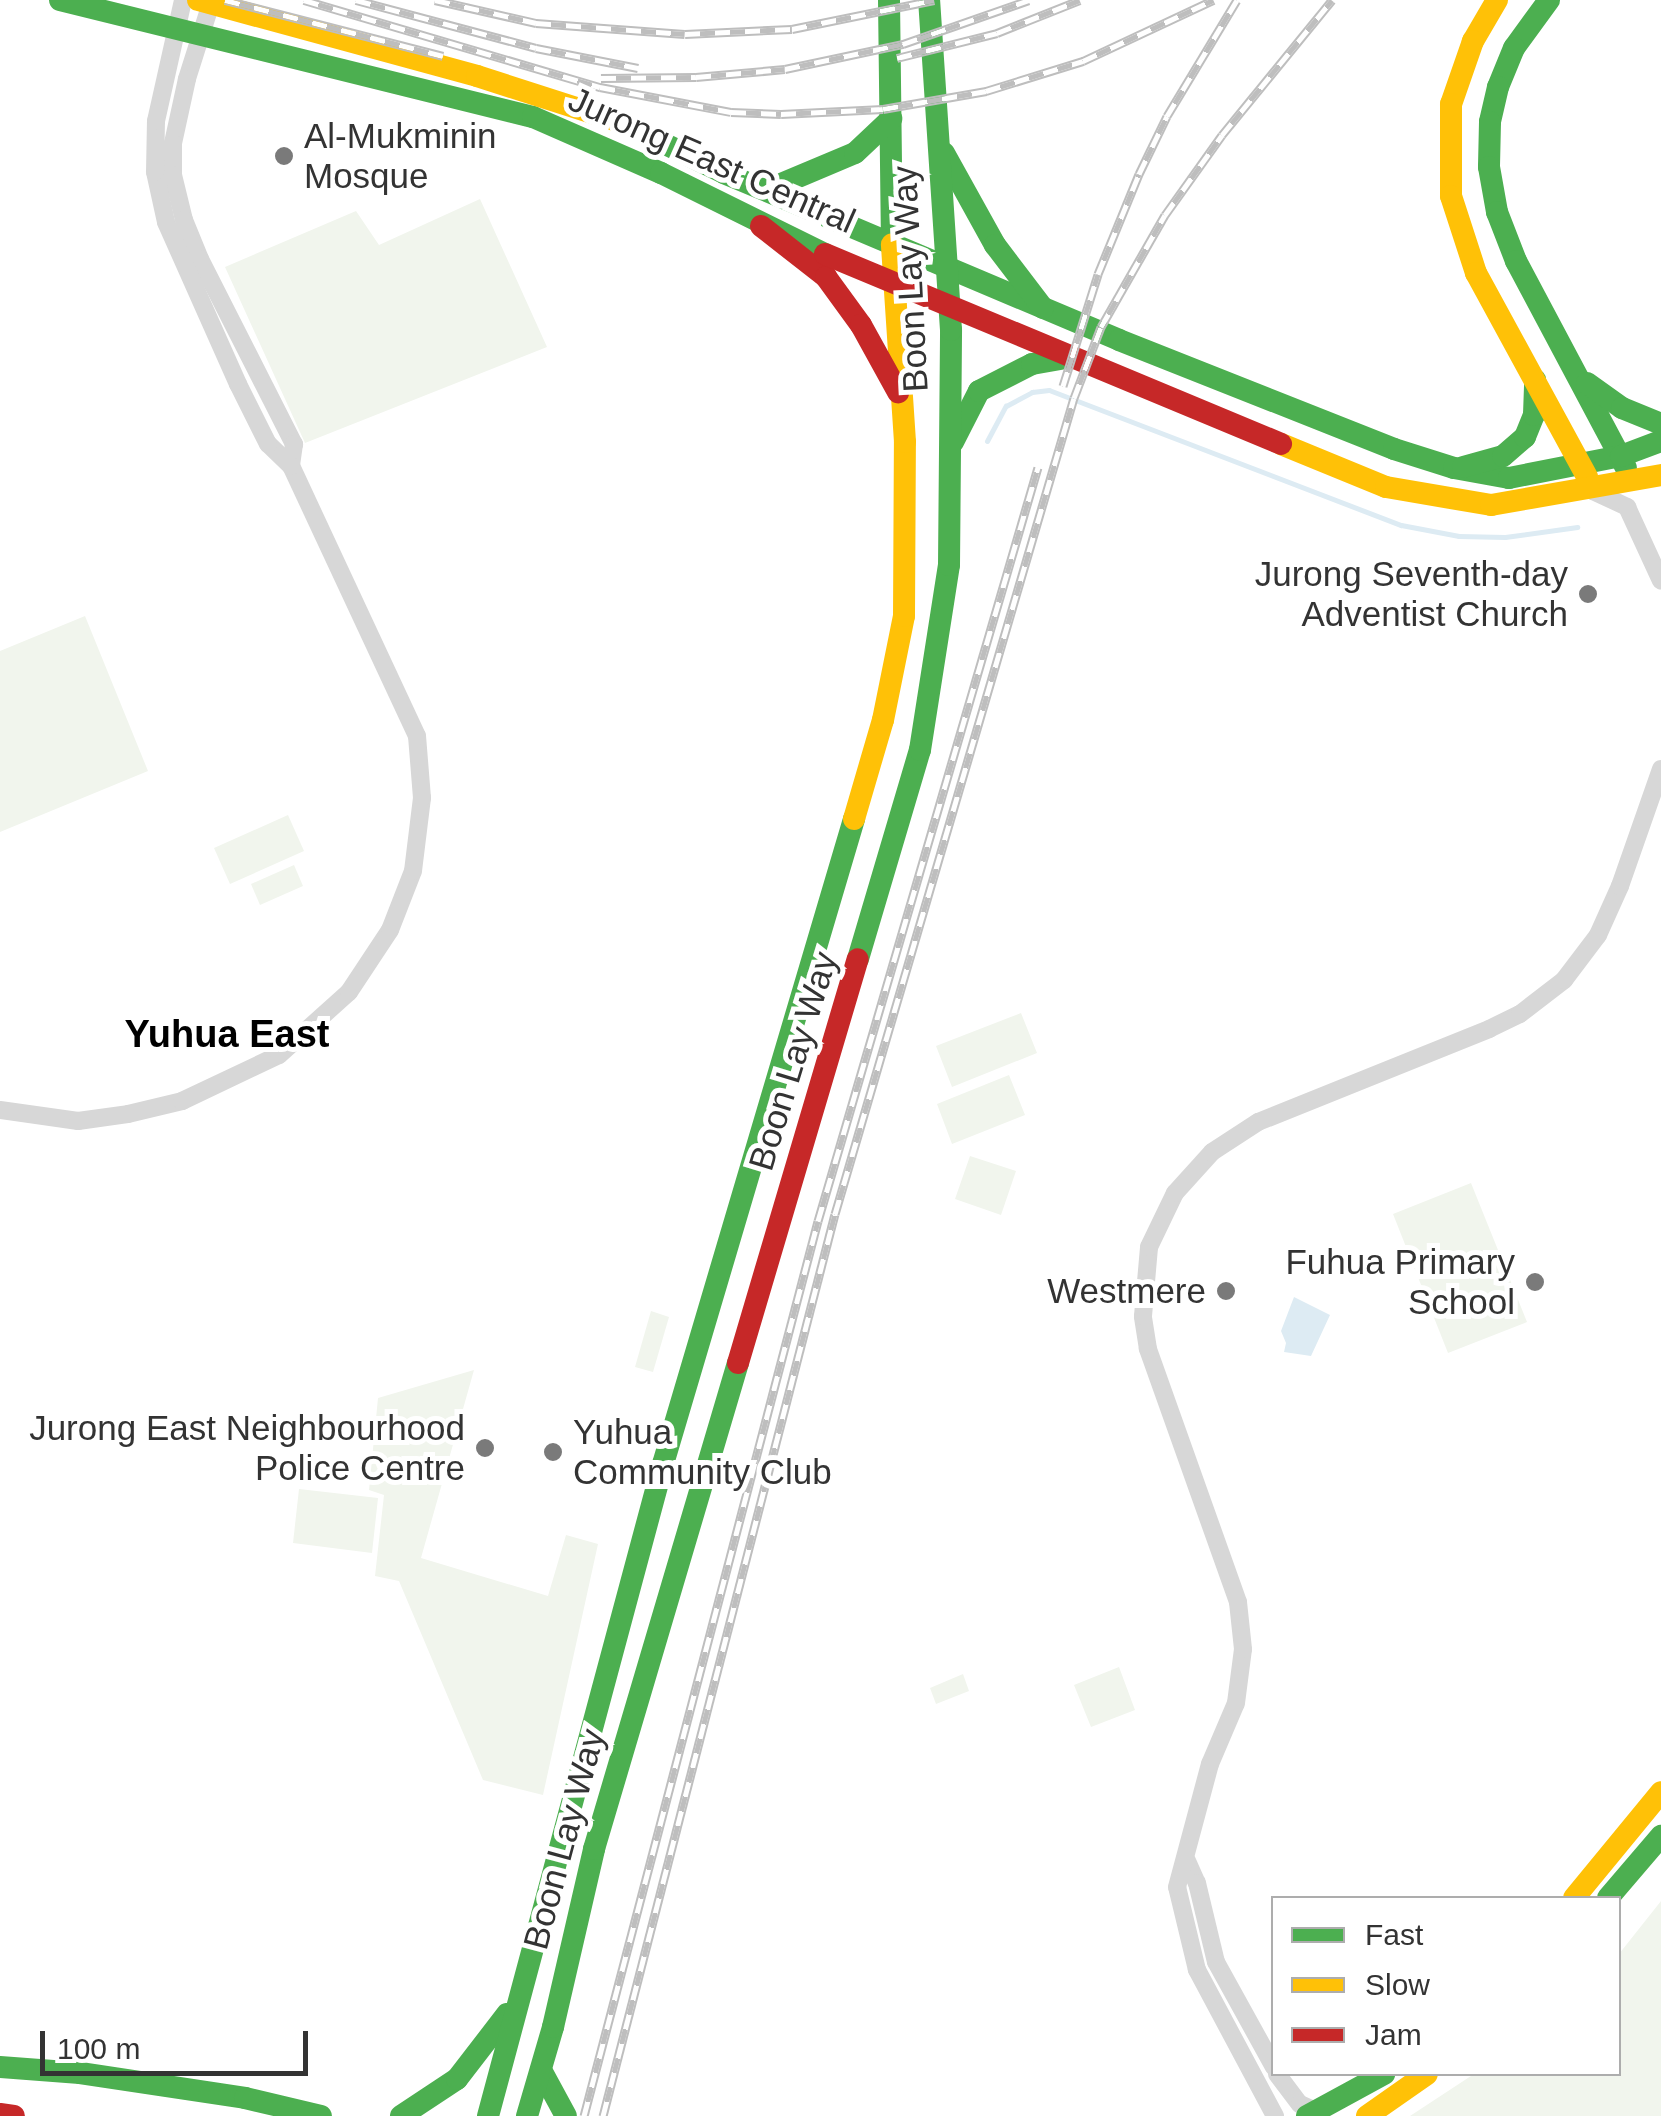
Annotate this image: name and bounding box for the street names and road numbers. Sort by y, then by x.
street label: Jurong East Central [562,78,862,242]
street label: Boon Lay Way [883,165,937,393]
street label: Boon Lay Way [740,947,846,1175]
street label: Boon Lay Way [514,1724,614,1954]

